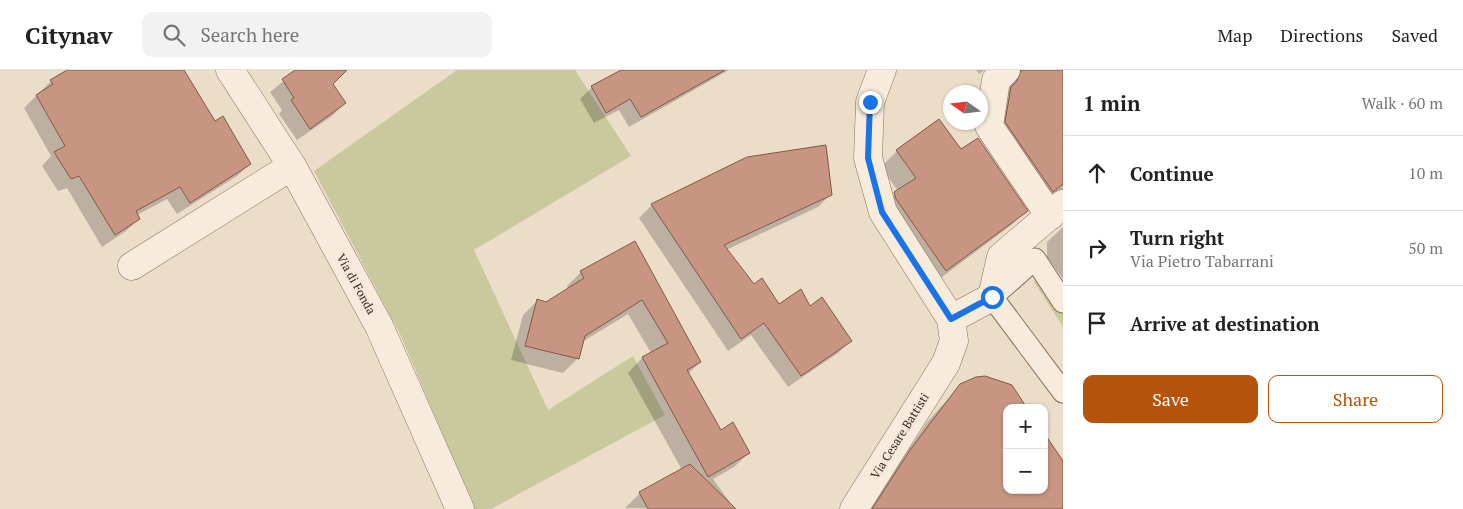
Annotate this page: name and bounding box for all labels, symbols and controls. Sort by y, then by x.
search box [142,12,492,57]
text: Citynav [25,19,112,51]
icon: search [160,21,188,49]
text: Search here [200,22,299,47]
text: Map [1217,23,1252,47]
text: Directions [1280,23,1363,47]
text: Saved [1391,23,1438,47]
north arrow [943,85,988,130]
text: 1 min [1083,89,1140,117]
route end [859,91,882,114]
text: Walk · 60 m [1362,92,1443,114]
icon: ahead [1083,159,1111,187]
text: Continue [1130,161,1214,186]
text: 10 m [1408,162,1443,184]
text: Turn right [1130,225,1224,250]
icon: right [1083,234,1111,262]
text: 50 m [1408,237,1443,259]
text: Via Pietro Tabarrani [1130,250,1274,272]
street label: Via di Fonda [334,251,379,317]
route start [981,286,1004,309]
icon: arrive [1083,309,1111,337]
text: Arrive at destination [1130,311,1319,336]
button: Save [1083,375,1258,423]
button: Share [1268,375,1443,423]
street label: Via Cesare Battisti [867,390,932,481]
map controls [1003,404,1048,494]
button: + [1003,404,1048,449]
button: − [1003,449,1048,494]

